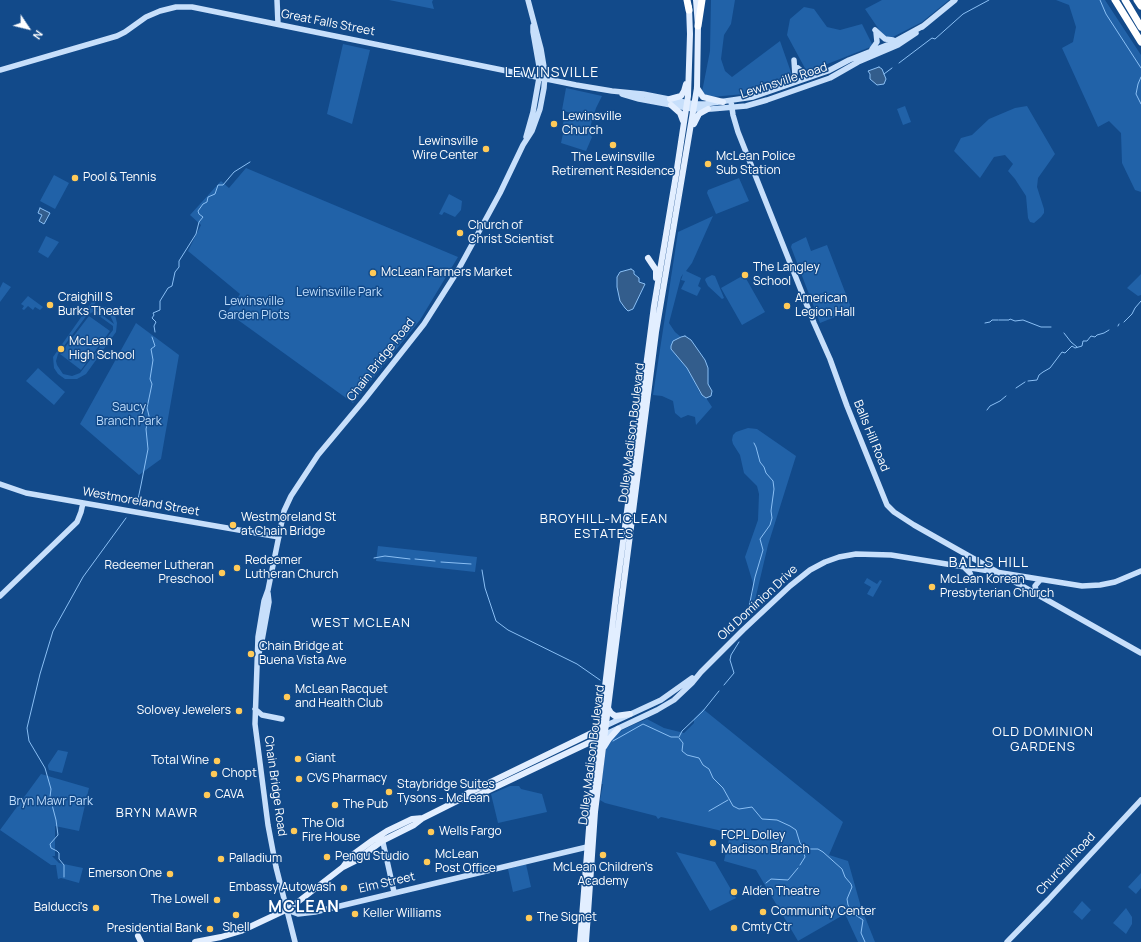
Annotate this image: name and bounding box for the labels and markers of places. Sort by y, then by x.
place label: Lewinsville Church [562,110,622,138]
marker: Lewinsville Church [549,119,559,129]
place label: Lewinsville Wire Center [412,135,478,163]
marker: The Lewinsville Retirement Residence [608,140,618,150]
marker: Lewinsville Wire Center [481,144,491,154]
place label: McLean Police Sub Station [716,150,795,178]
place label: The Lewinsville Retirement Residence [552,151,674,179]
marker: McLean Police Sub Station [703,159,713,169]
place label: Pool & Tennis [83,171,156,185]
marker: Pool & Tennis [70,173,80,183]
place label: Church of Christ Scientist [468,219,554,247]
marker: Church of Christ Scientist [455,228,465,238]
place label: The Langley School [753,261,820,289]
place label: McLean Farmers Market [381,266,512,280]
marker: McLean Farmers Market [368,268,378,278]
marker: The Langley School [740,270,750,280]
place label: Craighill S Burks Theater [58,291,135,319]
place label: American Legion Hall [795,292,855,320]
marker: Craighill S Burks Theater [45,300,55,310]
marker: American Legion Hall [782,301,792,311]
place label: McLean High School [69,335,135,363]
marker: McLean High School [56,344,66,354]
place label: Westmoreland St at Chain Bridge [241,511,336,539]
marker: Westmoreland St at Chain Bridge [228,520,238,530]
place label: Redeemer Lutheran Church [245,554,338,582]
place label: Redeemer Lutheran Preschool [105,559,214,587]
marker: Redeemer Lutheran Church [232,563,242,573]
marker: Redeemer Lutheran Preschool [217,568,227,578]
place label: McLean Korean Presbyterian Church [940,573,1054,601]
marker: McLean Korean Presbyterian Church [927,582,937,592]
place label: Chain Bridge at Buena Vista Ave [259,640,346,668]
marker: Chain Bridge at Buena Vista Ave [246,649,256,659]
place label: McLean Racquet and Health Club [295,683,388,711]
marker: McLean Racquet and Health Club [282,692,292,702]
place label: Solovey Jewelers [137,704,231,718]
marker: Solovey Jewelers [234,706,244,716]
place label: Giant [306,752,336,766]
place label: Total Wine [151,754,209,768]
marker: Giant [293,754,303,764]
marker: Total Wine [212,756,222,766]
place label: Chopt [222,767,257,781]
marker: Chopt [209,769,219,779]
place label: CVS Pharmacy [307,772,387,786]
marker: CVS Pharmacy [294,774,304,784]
place label: Staybridge Suites Tysons - McLean [397,778,495,806]
marker: Staybridge Suites Tysons - McLean [384,787,394,797]
place label: CAVA [215,788,244,802]
marker: CAVA [202,790,212,800]
place label: The Pub [343,798,388,812]
marker: The Pub [330,800,340,810]
place label: The Old Fire House [302,817,360,845]
place label: Wells Fargo [439,825,502,839]
marker: The Old Fire House [289,826,299,836]
marker: Wells Fargo [426,827,436,837]
place label: FCPL Dolley Madison Branch [721,829,810,857]
marker: FCPL Dolley Madison Branch [708,838,718,848]
place label: McLean Post Office [435,848,496,876]
place label: Pengu Studio [335,850,409,864]
marker: McLean Children's Academy [598,850,608,860]
place label: Palladium [229,852,282,866]
marker: Pengu Studio [322,852,332,862]
marker: Palladium [216,854,226,864]
marker: McLean Post Office [422,857,432,867]
place label: McLean Children's Academy [553,861,653,889]
place label: Emerson One [88,867,162,881]
marker: Emerson One [165,869,175,879]
place label: Embassy Autowash [229,881,336,895]
marker: Embassy Autowash [339,883,349,893]
place label: Alden Theatre [742,885,820,899]
marker: Alden Theatre [729,887,739,897]
place label: The Lowell [151,893,209,907]
marker: The Lowell [212,895,222,905]
place label: Balducci's [34,901,88,915]
marker: Balducci's [91,903,101,913]
place label: Community Center [771,905,876,919]
place label: Keller Williams [363,907,441,921]
marker: Community Center [758,907,768,917]
marker: Keller Williams [350,909,360,919]
marker: Shell [231,910,241,920]
place label: The Signet [537,911,597,925]
marker: The Signet [524,913,534,923]
place label: Shell [222,921,250,935]
place label: Cmty Ctr [742,921,792,935]
place label: Presidential Bank [107,922,202,936]
marker: Cmty Ctr [729,923,739,933]
marker: Presidential Bank [205,924,215,934]

